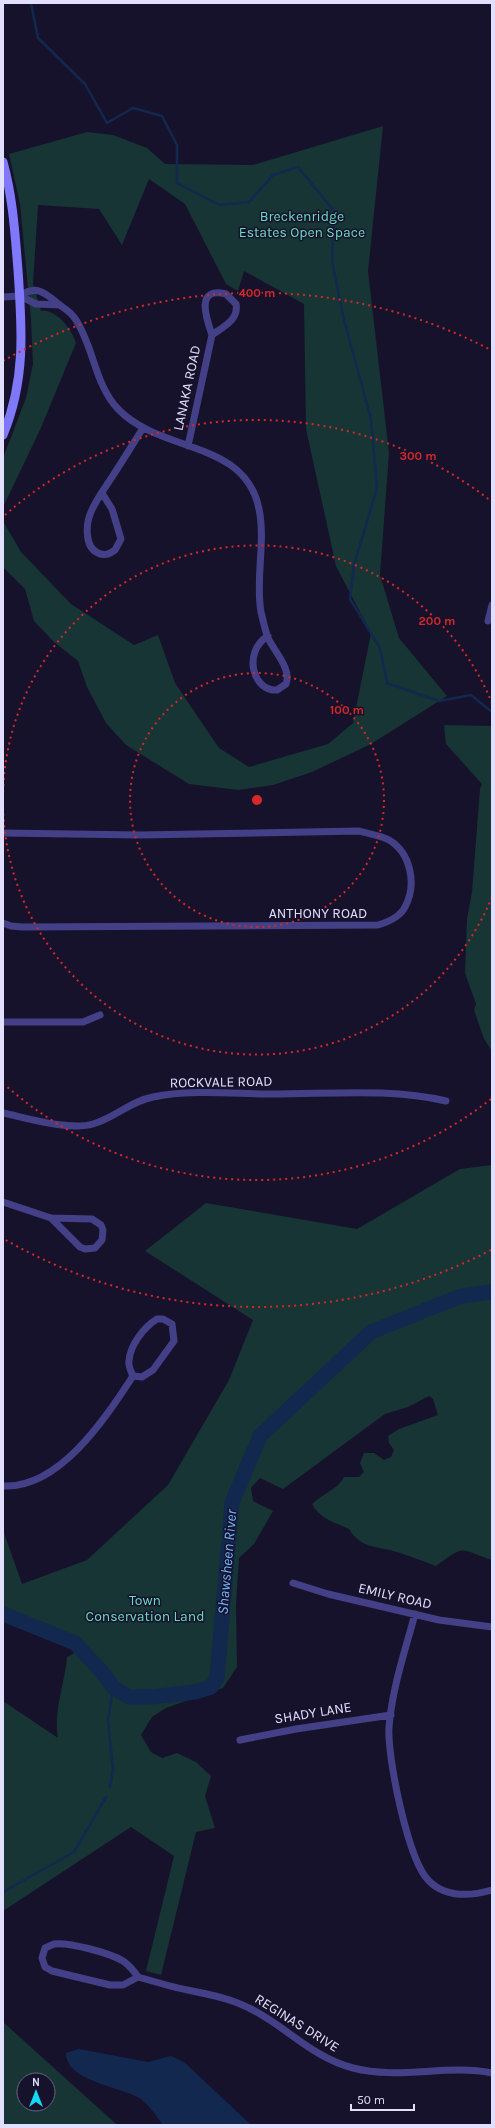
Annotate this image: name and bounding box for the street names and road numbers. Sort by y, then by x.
street label: LANAKA ROAD [170,344,204,432]
street label: ANTHONY ROAD [269,905,367,922]
street label: ROCKVALE ROAD [169,1073,273,1091]
street label: EMILY ROAD [356,1579,434,1613]
street label: SHADY LANE [273,1699,353,1727]
street label: REGINAS DRIVE [252,1990,342,2056]

